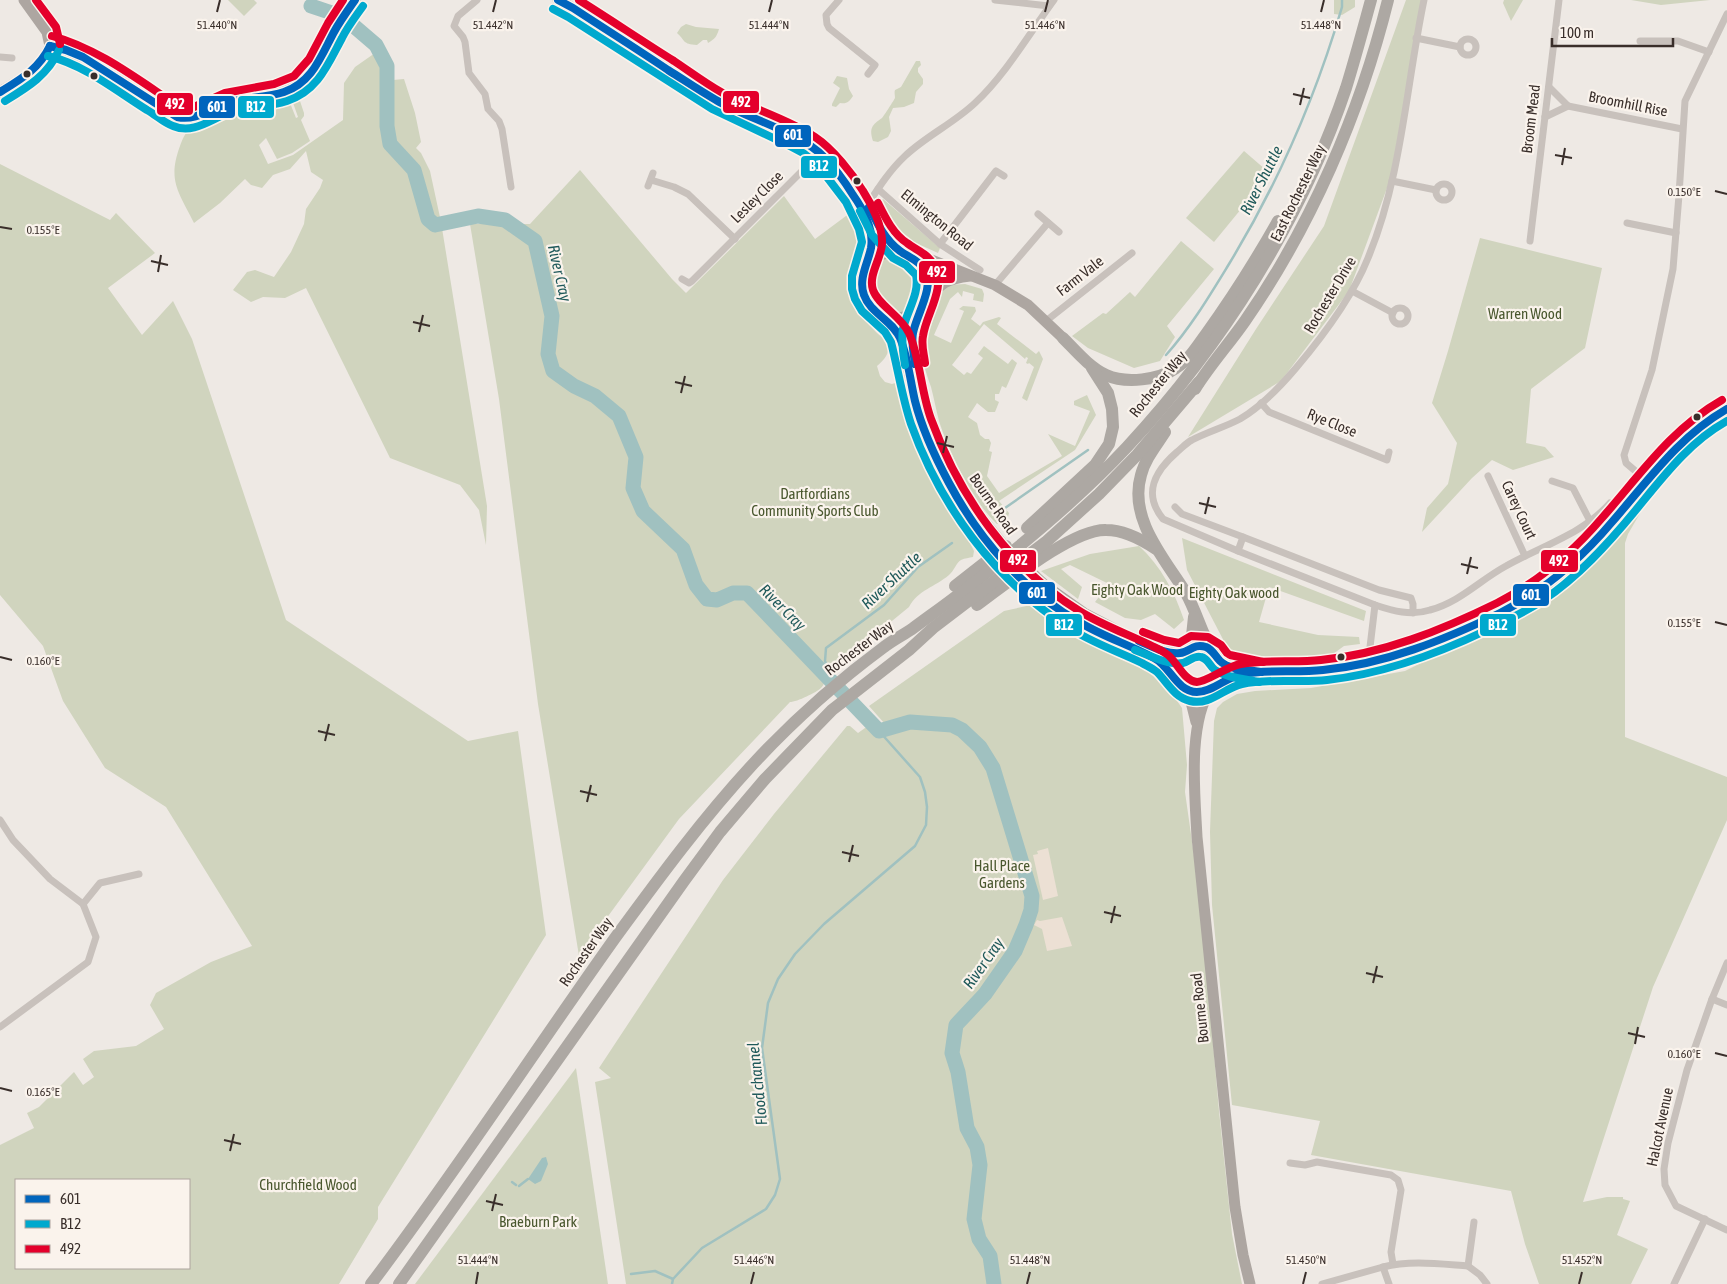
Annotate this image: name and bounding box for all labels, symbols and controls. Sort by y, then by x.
scale bar [1552,15,1673,47]
text: 51.440°N [197,18,237,32]
text: 51.442°N [473,18,513,32]
text: 51.444°N [749,18,789,32]
text: 51.446°N [1025,18,1065,32]
text: 51.448°N [1301,18,1341,32]
text: 100 m [1560,24,1594,41]
unlabelled marker [22,69,32,79]
unlabelled marker [89,71,99,81]
street label: Broom Mead [1518,83,1543,154]
street label: Broomhill Rise [1587,88,1669,120]
line badge: 492 [722,90,760,114]
line badge: 492 [156,92,194,116]
text: 492 [730,94,751,110]
line badge: 601 [198,95,236,119]
line badge: B12 [237,95,275,119]
text: 492 [164,96,185,112]
text: 601 [207,99,227,115]
text: B12 [246,99,266,115]
line badge: 601 [774,124,812,148]
text: 601 [783,127,803,143]
street label: East Rochester Way [1267,142,1328,244]
water label: River Shuttle [1236,143,1286,217]
line badge: B12 [800,155,838,179]
text: B12 [809,158,829,174]
street label: Lesley Close [727,167,786,226]
unlabelled marker [852,176,862,186]
street label: Elmington Road [898,185,977,254]
text: 0.150°E [1667,185,1701,199]
text: 0.155°E [26,223,60,237]
water label: River Cray [544,243,575,304]
street label: Farm Vale [1053,252,1107,299]
street label: Rochester Drive [1300,253,1359,336]
line badge: 492 [918,260,956,284]
text: 492 [926,264,947,280]
park label: Warren Wood [1488,305,1562,322]
street label: Rochester Way [1126,347,1190,420]
street label: Rye Close [1305,405,1360,440]
unlabelled marker [1692,412,1702,422]
street label: Bourne Road [966,470,1021,538]
street label: Carey Court [1499,478,1540,542]
park label: Dartfordians Community Sports Club [751,485,879,519]
water label: River Shuttle [857,548,925,612]
line badge: 492 [999,549,1037,573]
line badge: 492 [1540,549,1579,573]
text: 492 [1007,552,1028,568]
text: 492 [1548,553,1569,569]
water label: River Cray [756,580,810,635]
line badge: 601 [1018,581,1056,605]
park label: Eighty Oak Wood [1091,581,1183,598]
line badge: 601 [1512,583,1550,607]
park label: Eighty Oak wood [1189,584,1279,601]
text: 601 [1027,585,1047,601]
text: 601 [1521,587,1541,603]
line badge: B12 [1045,613,1083,637]
line badge: B12 [1479,613,1517,637]
text: 0.155°E [1667,616,1701,630]
street label: Rochester Way [821,617,896,679]
text: B12 [1054,617,1074,633]
text: B12 [1488,617,1508,633]
unlabelled marker [1336,652,1346,662]
text: 0.160°E [26,654,60,668]
park label: Hall Place Gardens [974,857,1030,891]
street label: Rochester Way [556,914,616,990]
water label: River Cray [959,934,1008,992]
street label: Bourne Road [1187,972,1212,1044]
water label: Flood channel [744,1042,770,1126]
text: 0.160°E [1667,1047,1701,1061]
text: 0.165°E [26,1085,60,1099]
street label: Halcot Avenue [1643,1086,1676,1168]
park label: Churchfield Wood [259,1176,357,1193]
legend [15,1179,190,1269]
text: 601 [60,1190,81,1207]
park label: Braeburn Park [499,1213,577,1230]
text: B12 [60,1215,81,1232]
text: 492 [60,1240,81,1257]
text: 51.444°N [458,1253,498,1267]
text: 51.446°N [734,1253,774,1267]
text: 51.448°N [1010,1253,1050,1267]
text: 51.450°N [1286,1253,1326,1267]
text: 51.452°N [1562,1253,1602,1267]

